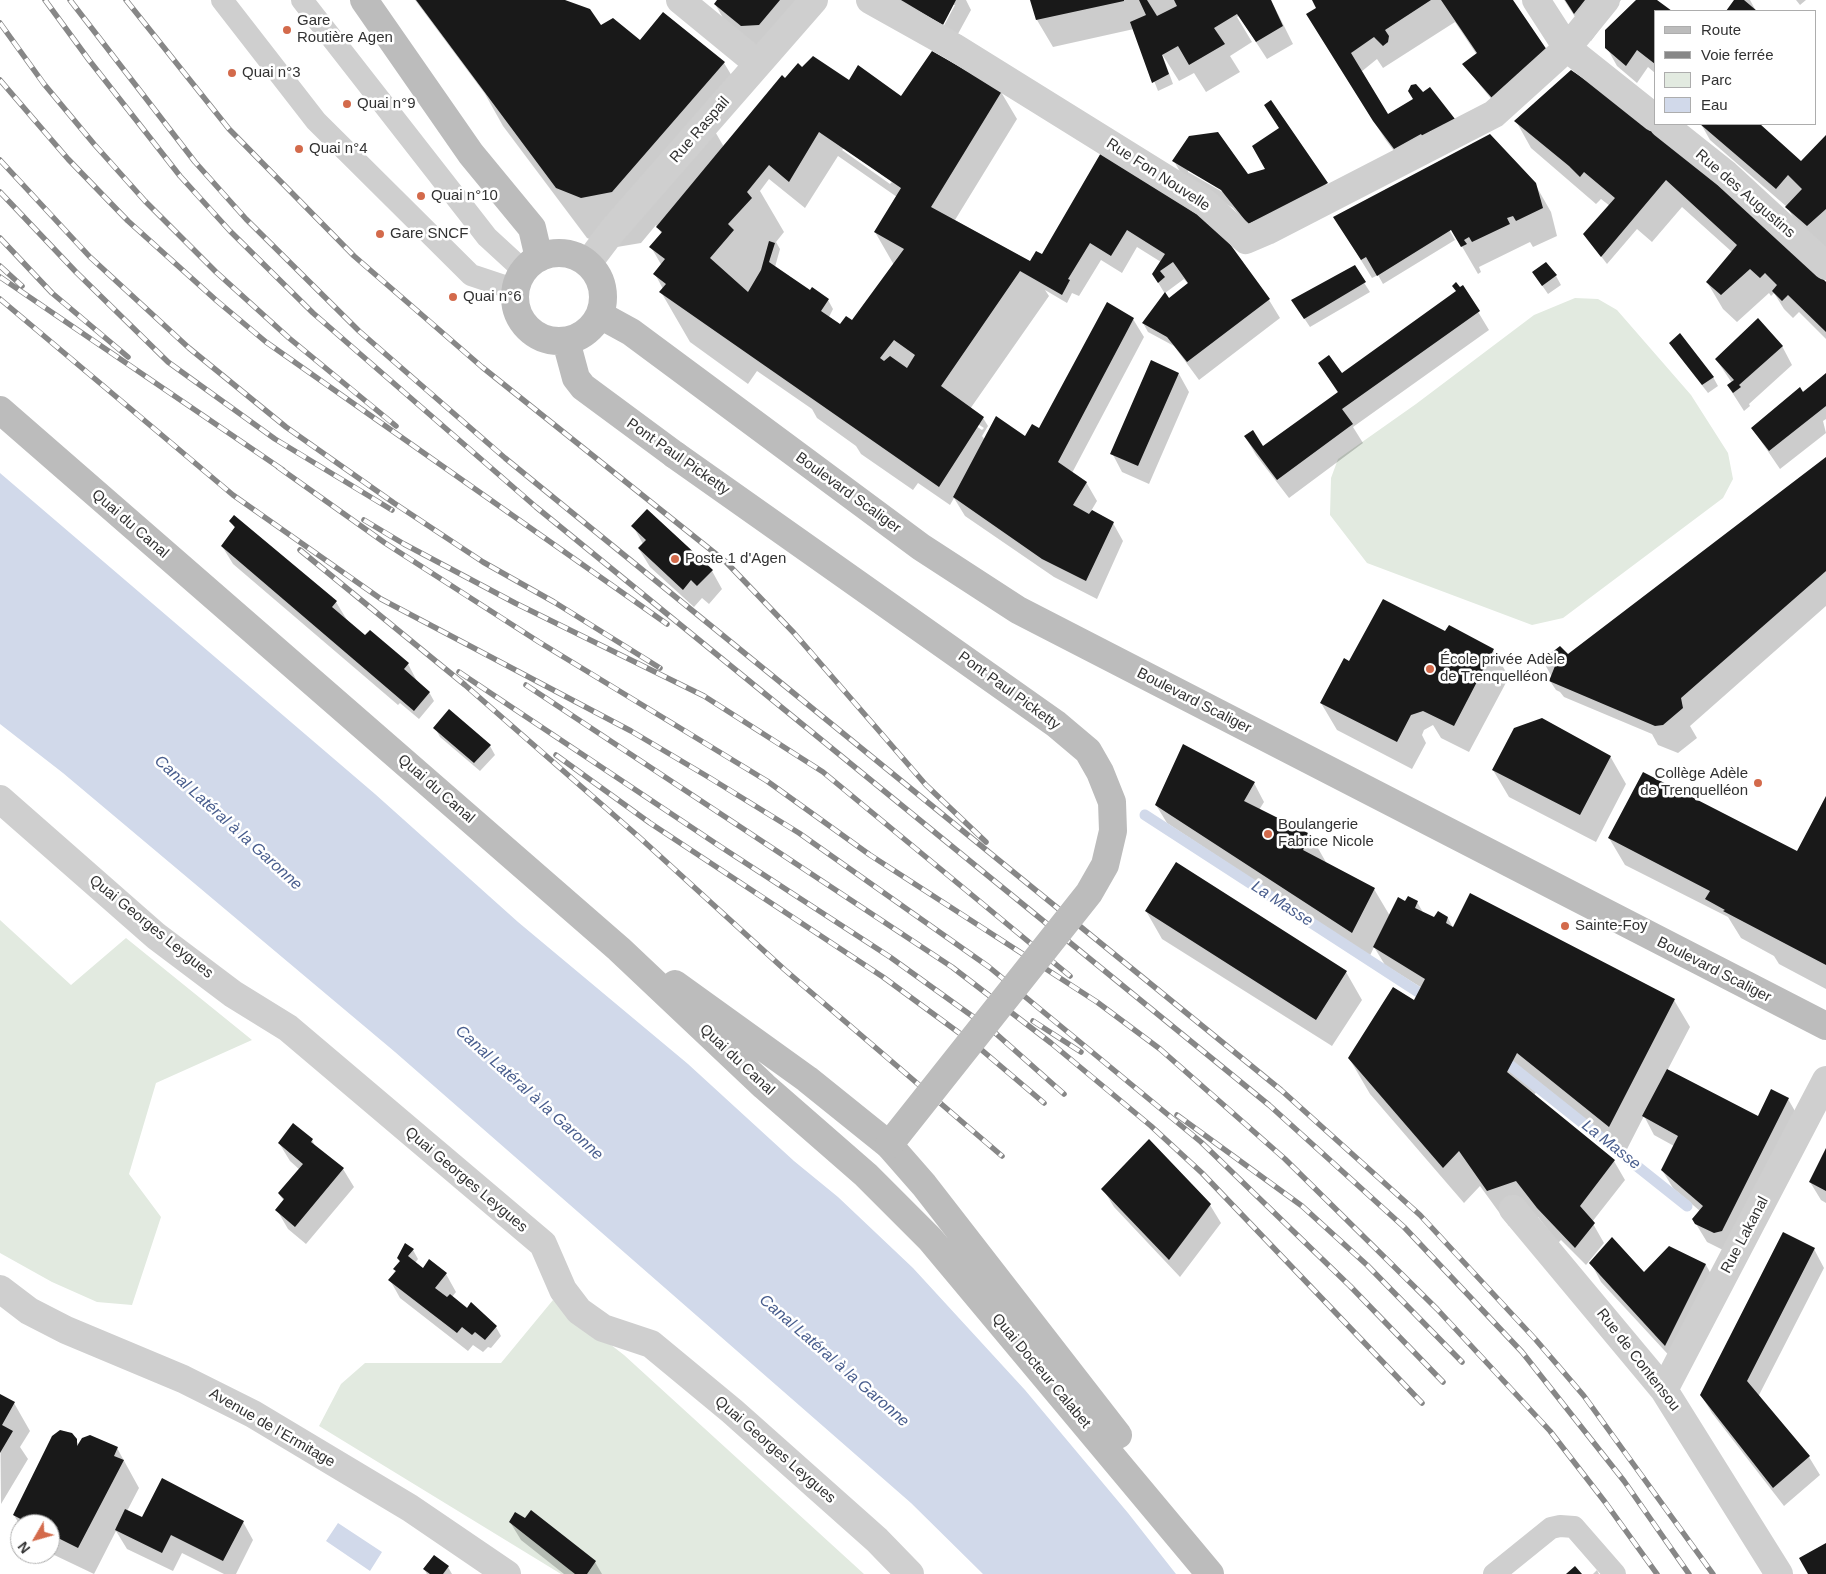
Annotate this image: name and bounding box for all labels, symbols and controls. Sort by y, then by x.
legend [1654,10,1816,125]
place label: Gare Routière Agen [297,12,393,47]
text: Route [1701,21,1741,38]
marker: Gare Routière Agen [281,24,293,36]
text: Voie ferrée [1701,46,1774,63]
place label: Quai n°3 [242,64,301,82]
marker: Quai n°3 [226,67,238,79]
text: Parc [1701,71,1732,88]
street label: Rue Raspail [666,93,734,167]
place label: Quai n°9 [357,95,416,113]
text: Eau [1701,96,1728,113]
marker: Quai n°9 [341,98,353,110]
street label: Rue Fon Nouvelle [1103,135,1213,215]
place label: Quai n°4 [309,140,368,158]
marker: Quai n°4 [293,143,305,155]
street label: Rue des Augustins [1692,146,1798,242]
place label: Quai n°10 [431,187,498,205]
marker: Quai n°10 [415,190,427,202]
place label: Gare SNCF [390,225,468,243]
marker: Gare SNCF [374,228,386,240]
place label: Quai n°6 [463,288,522,306]
marker: Quai n°6 [447,291,459,303]
street label: Pont Paul Picketty [623,415,733,499]
street label: Boulevard Scaliger [792,449,904,537]
street label: Quai du Canal [88,486,172,562]
place label: Poste 1 d'Agen [685,550,786,568]
marker: Poste 1 d'Agen [669,553,681,565]
street label: Pont Paul Picketty [954,648,1064,734]
place label: École privée Adèle de Trenquelléon [1440,651,1565,686]
marker: École privée Adèle de Trenquelléon [1424,663,1436,675]
street label: Boulevard Scaliger [1134,664,1254,738]
street label: Quai du Canal [394,751,478,827]
water label: Canal Latéral à la Garonne [150,752,306,894]
place label: Collège Adèle de Trenquelléon [1640,765,1748,800]
marker: Collège Adèle de Trenquelléon [1752,777,1764,789]
place label: Boulangerie Fabrice Nicole [1278,816,1374,851]
marker: Boulangerie Fabrice Nicole [1262,828,1274,840]
street label: Quai Georges Leygues [85,871,217,983]
water label: La Masse [1248,877,1316,931]
place label: Sainte-Foy [1575,917,1648,935]
marker: Sainte-Foy [1559,920,1571,932]
street label: Boulevard Scaliger [1654,933,1774,1007]
street label: Quai du Canal [696,1021,778,1099]
water label: Canal Latéral à la Garonne [451,1022,607,1164]
water label: La Masse [1578,1116,1644,1174]
street label: Quai Georges Leygues [401,1124,531,1236]
street label: Rue Lakanal [1717,1194,1773,1276]
water label: Canal Latéral à la Garonne [755,1291,913,1431]
street label: Rue de Contensou [1592,1305,1684,1415]
street label: Quai Docteur Calabet [988,1310,1094,1432]
street label: Avenue de l’Ermitage [206,1385,338,1471]
street label: Quai Georges Leygues [711,1393,839,1507]
north arrow [10,1514,60,1564]
text: N [15,1539,33,1557]

